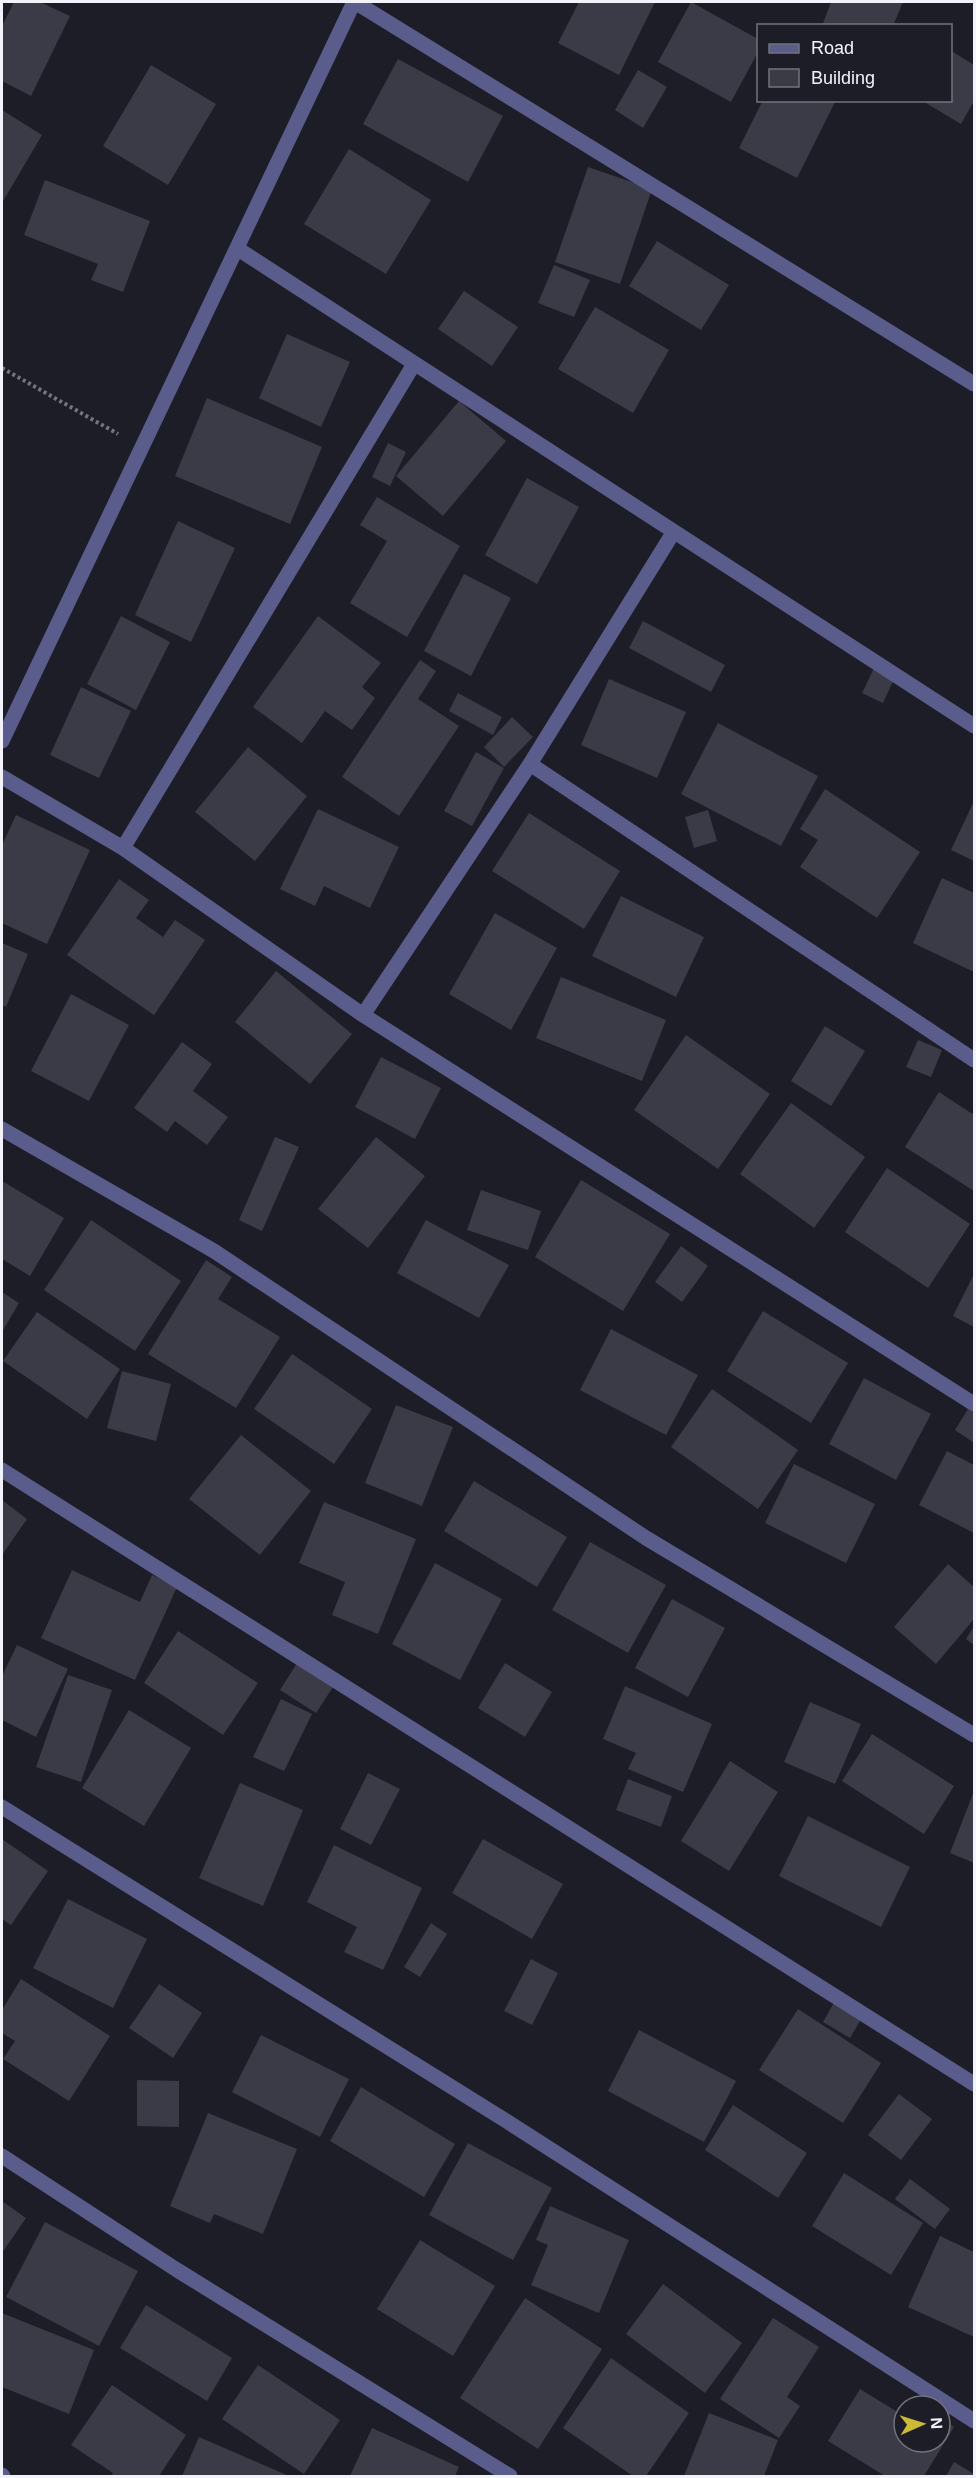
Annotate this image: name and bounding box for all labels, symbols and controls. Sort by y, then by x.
legend [757,24,952,102]
text: Road [811,38,854,58]
text: Building [811,68,875,88]
north arrow [892,2394,952,2454]
text: N [928,2417,945,2429]

